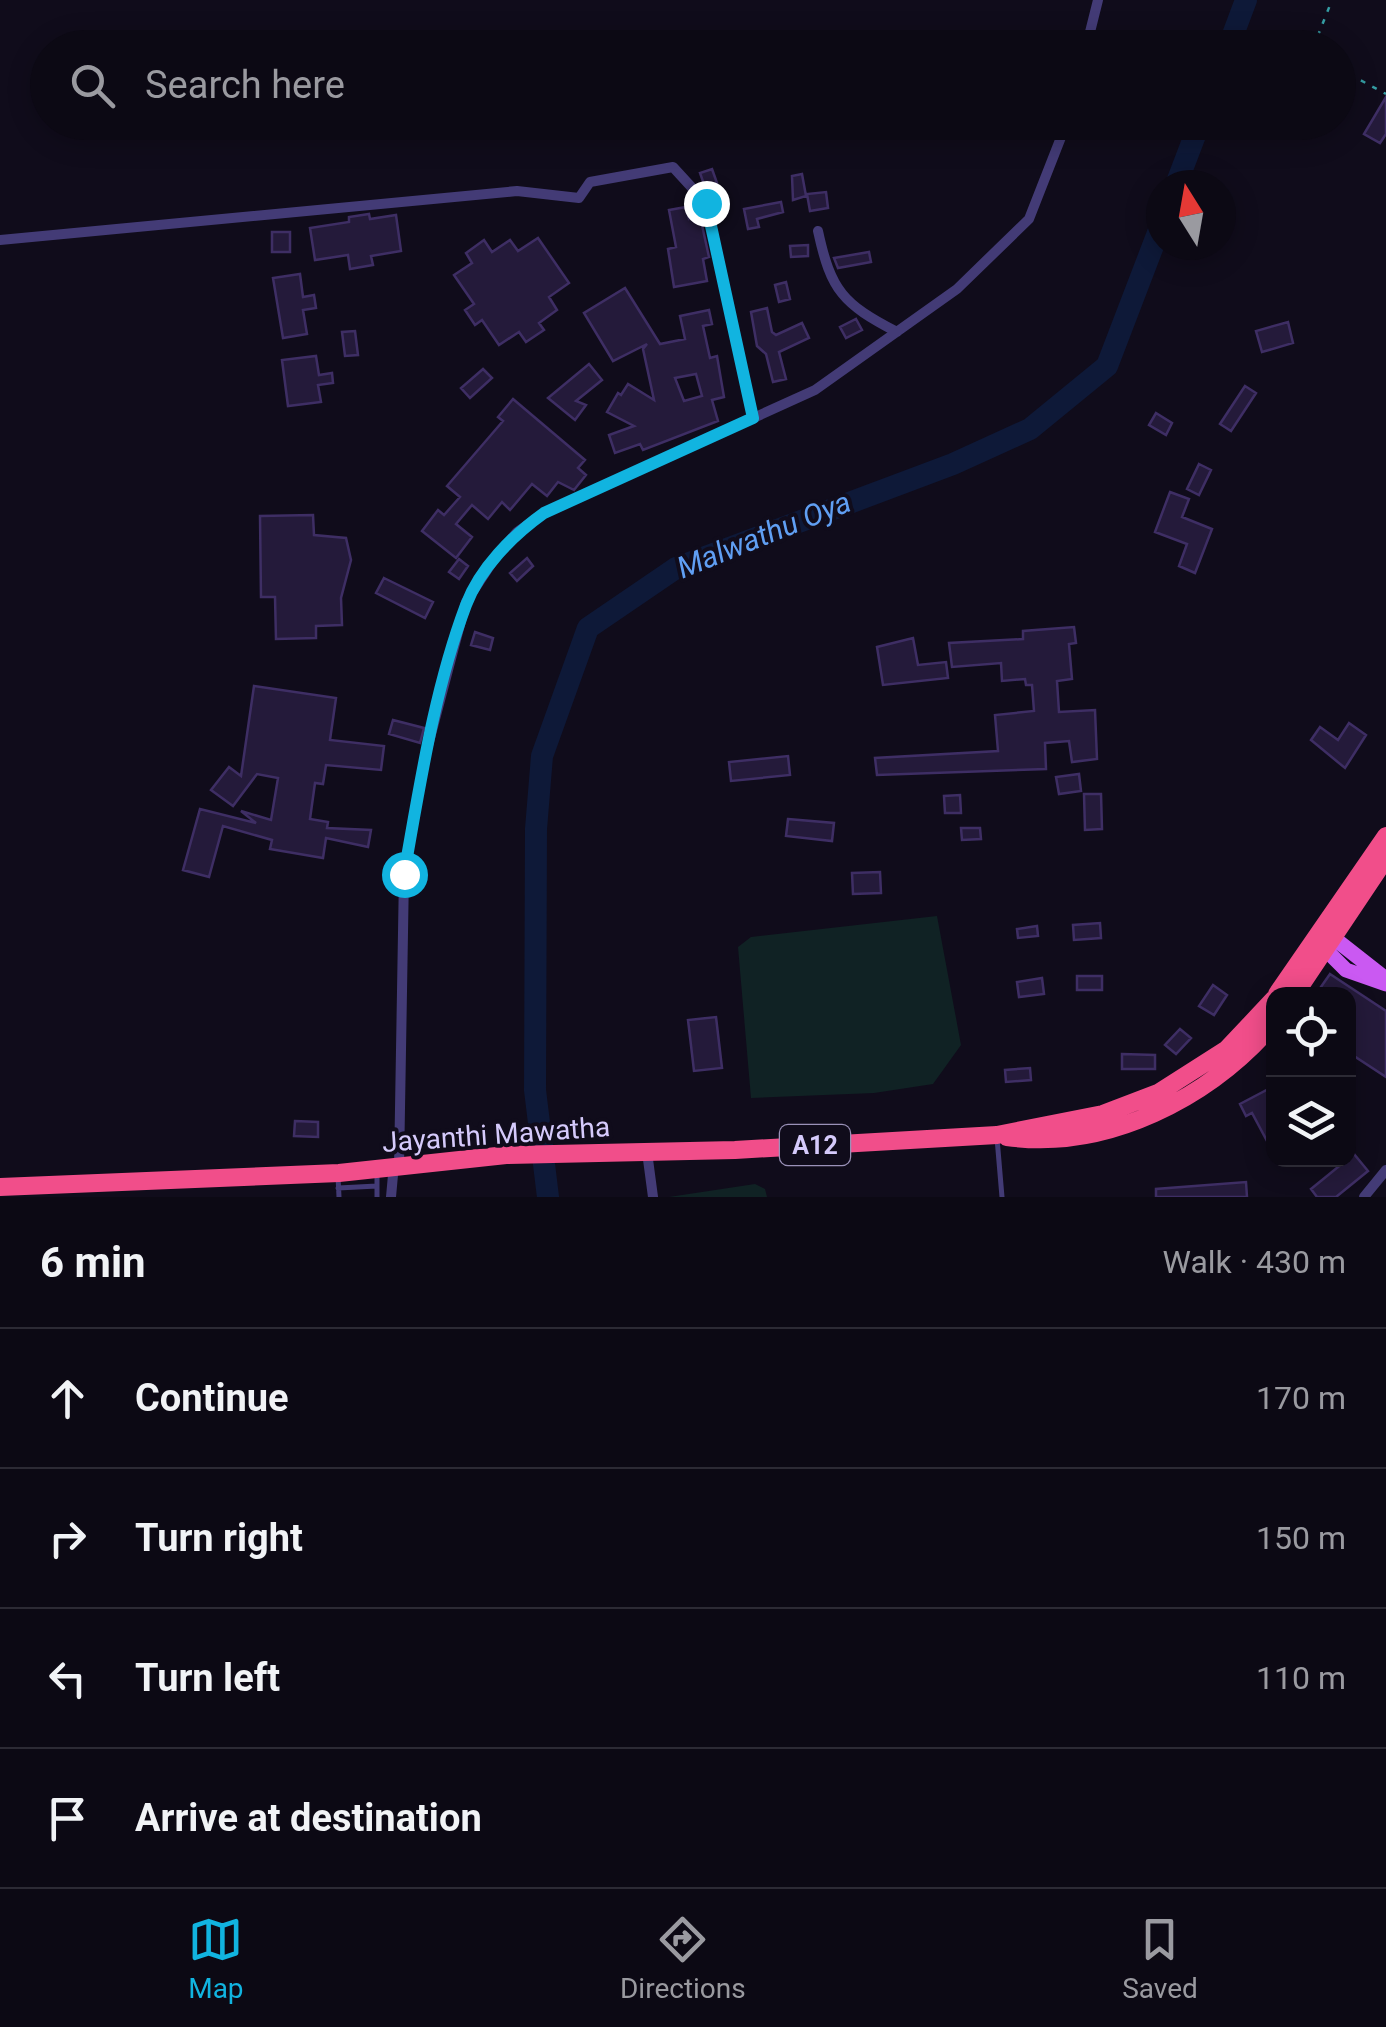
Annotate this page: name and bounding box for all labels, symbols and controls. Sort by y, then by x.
search box [30,30,1356,140]
icon: search [65,58,120,113]
text: Search here [145,63,345,107]
north arrow [1146,170,1236,260]
route end [684,181,730,227]
water label: Malwathu Oya [672,484,856,585]
route start [382,852,428,898]
map controls [1266,987,1356,1167]
button: locate [1266,987,1356,1077]
button: layers [1266,1077,1356,1167]
street label: Jayanthi Mawatha [381,1110,611,1159]
road number: A12 [780,1125,850,1165]
text: 6 min [40,1238,146,1287]
text: Walk · 430 m [1163,1243,1346,1281]
icon: ahead [40,1371,95,1426]
text: Continue [135,1376,289,1420]
text: 170 m [1256,1379,1346,1417]
icon: right [40,1511,95,1566]
text: Turn right [135,1516,303,1560]
text: 150 m [1256,1519,1346,1557]
icon: left [40,1651,95,1706]
text: Turn left [135,1656,280,1700]
text: 110 m [1256,1659,1346,1697]
icon: arrive [40,1791,95,1846]
text: Arrive at destination [135,1796,482,1840]
tab: Map [188,1912,244,2005]
tab: Directions [620,1912,746,2005]
tab: Saved [1122,1912,1198,2005]

